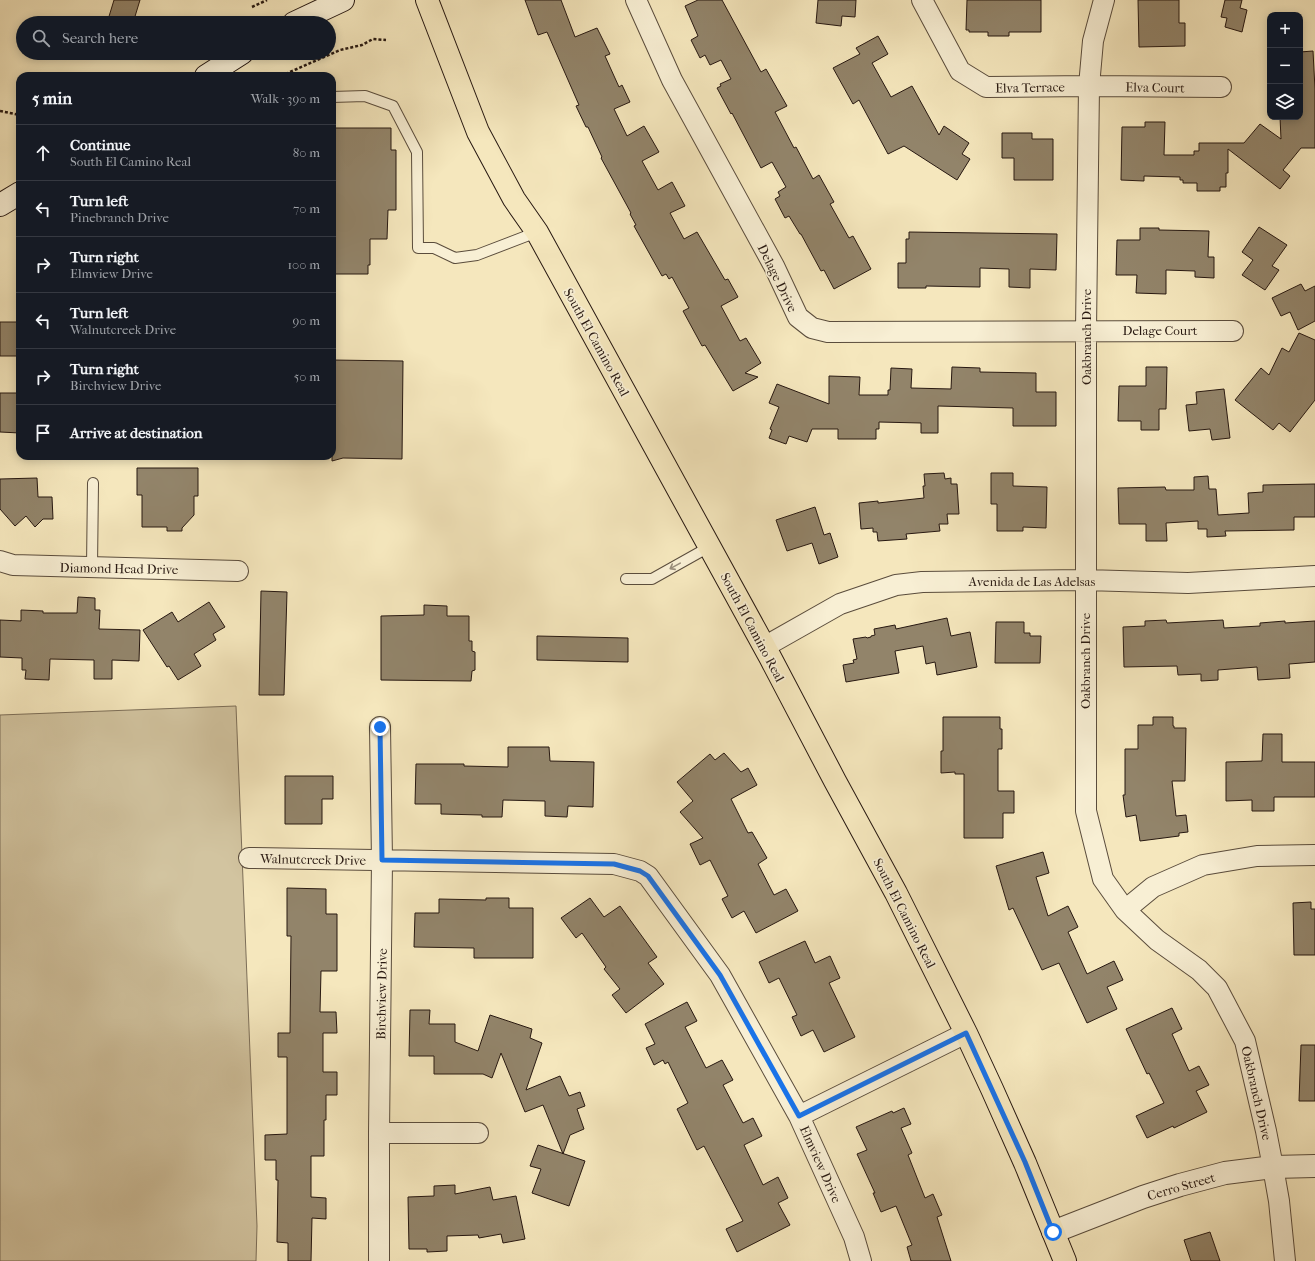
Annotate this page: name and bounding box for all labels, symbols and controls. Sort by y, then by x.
map controls [1267,12,1303,120]
button: + [1267,12,1303,48]
search box [16,16,336,60]
icon: search [30,27,52,49]
text: Search here [62,29,138,47]
button: − [1267,48,1303,84]
street label: Elva Terrace [995,79,1066,96]
street label: Elva Court [1125,79,1185,96]
button: layers [1267,84,1303,120]
text: 5 min [32,88,72,108]
text: Walk · 390 m [251,91,320,106]
text: Continue [70,136,130,154]
icon: ahead [32,142,54,164]
text: 80 m [293,145,320,160]
text: South El Camino Real [70,154,191,169]
text: Turn left [70,192,128,210]
icon: left [32,198,54,220]
text: 70 m [293,201,320,216]
text: Pinebranch Drive [70,210,169,225]
street label: Delage Drive [755,242,801,315]
text: Turn right [70,248,139,266]
icon: right [32,254,54,276]
text: 100 m [287,257,320,272]
text: Elmview Drive [70,266,153,281]
street label: South El Camino Real [561,286,633,399]
street label: Oakbranch Drive [1079,288,1094,385]
text: Turn left [70,304,128,322]
icon: left [32,310,54,332]
text: 90 m [292,313,320,328]
text: Walnutcreek Drive [70,322,176,337]
street label: Delage Court [1123,323,1198,338]
text: Turn right [70,360,139,378]
icon: right [32,366,54,388]
text: 50 m [294,369,320,384]
text: Birchview Drive [70,378,161,393]
icon: arrive [32,422,54,444]
text: Arrive at destination [70,424,202,442]
street label: Diamond Head Drive [60,560,179,577]
one-way arrow [669,562,681,570]
street label: South El Camino Real [718,570,788,685]
street label: Avenida de Las Adelsas [968,574,1096,589]
street label: Oakbranch Drive [1078,612,1093,709]
route end [371,718,389,736]
street label: Walnutcreek Drive [259,851,367,868]
street label: South El Camino Real [870,856,939,971]
street label: Birchview Drive [373,948,390,1040]
street label: Oakbranch Drive [1238,1045,1275,1142]
street label: Elmview Drive [797,1123,844,1206]
street label: Cerro Street [1145,1170,1217,1203]
route start [1044,1223,1062,1241]

